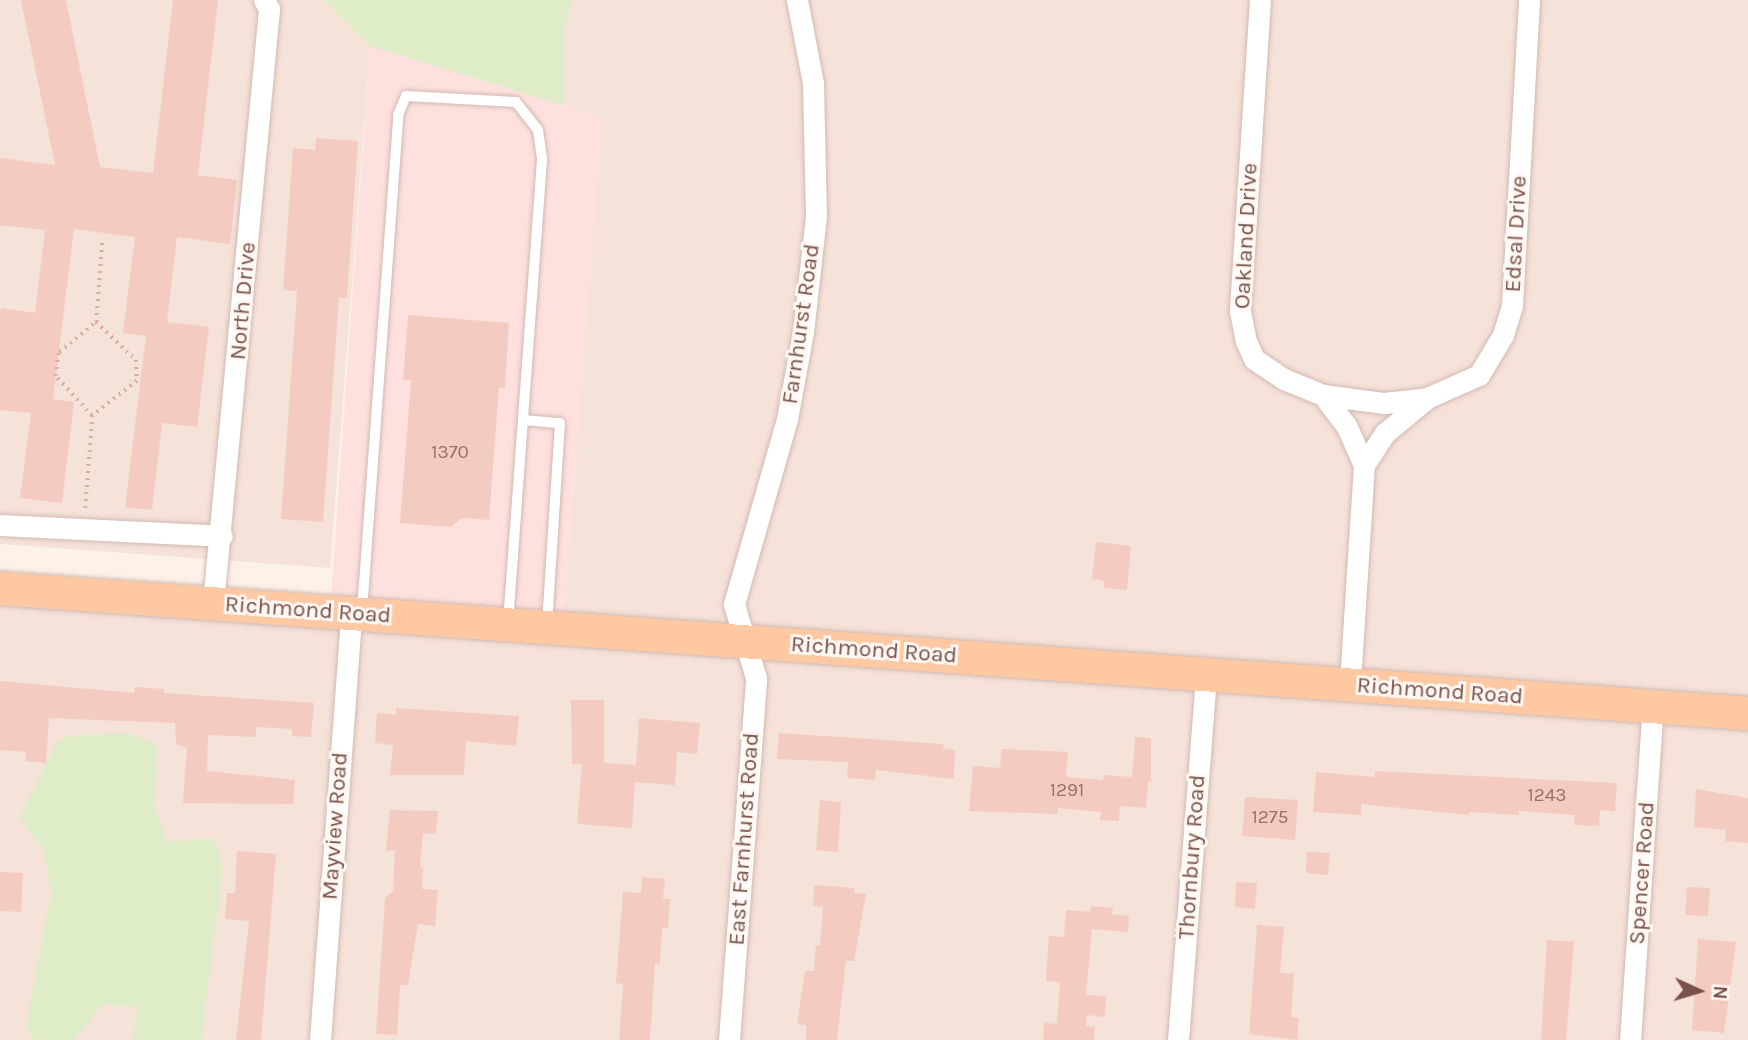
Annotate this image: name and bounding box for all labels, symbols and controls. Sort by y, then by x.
street label: Oakland Drive [1228,162,1264,310]
street label: Edsal Drive [1499,175,1533,293]
street label: North Drive [224,241,262,361]
street label: Farnhurst Road [776,242,826,406]
house number: 1370 [431,442,469,464]
street label: Richmond Road [224,590,392,630]
street label: Richmond Road [790,630,958,670]
street label: Richmond Road [1356,671,1524,711]
street label: East Farnhurst Road [723,732,765,946]
street label: Mayview Road [316,751,354,901]
street label: Thornbury Road [1172,774,1212,940]
house number: 1291 [1050,780,1084,802]
house number: 1243 [1527,785,1567,807]
street label: Spencer Road [1623,800,1661,946]
house number: 1275 [1252,807,1288,829]
north arrow [1664,956,1734,1026]
text: N [1709,985,1731,1000]

